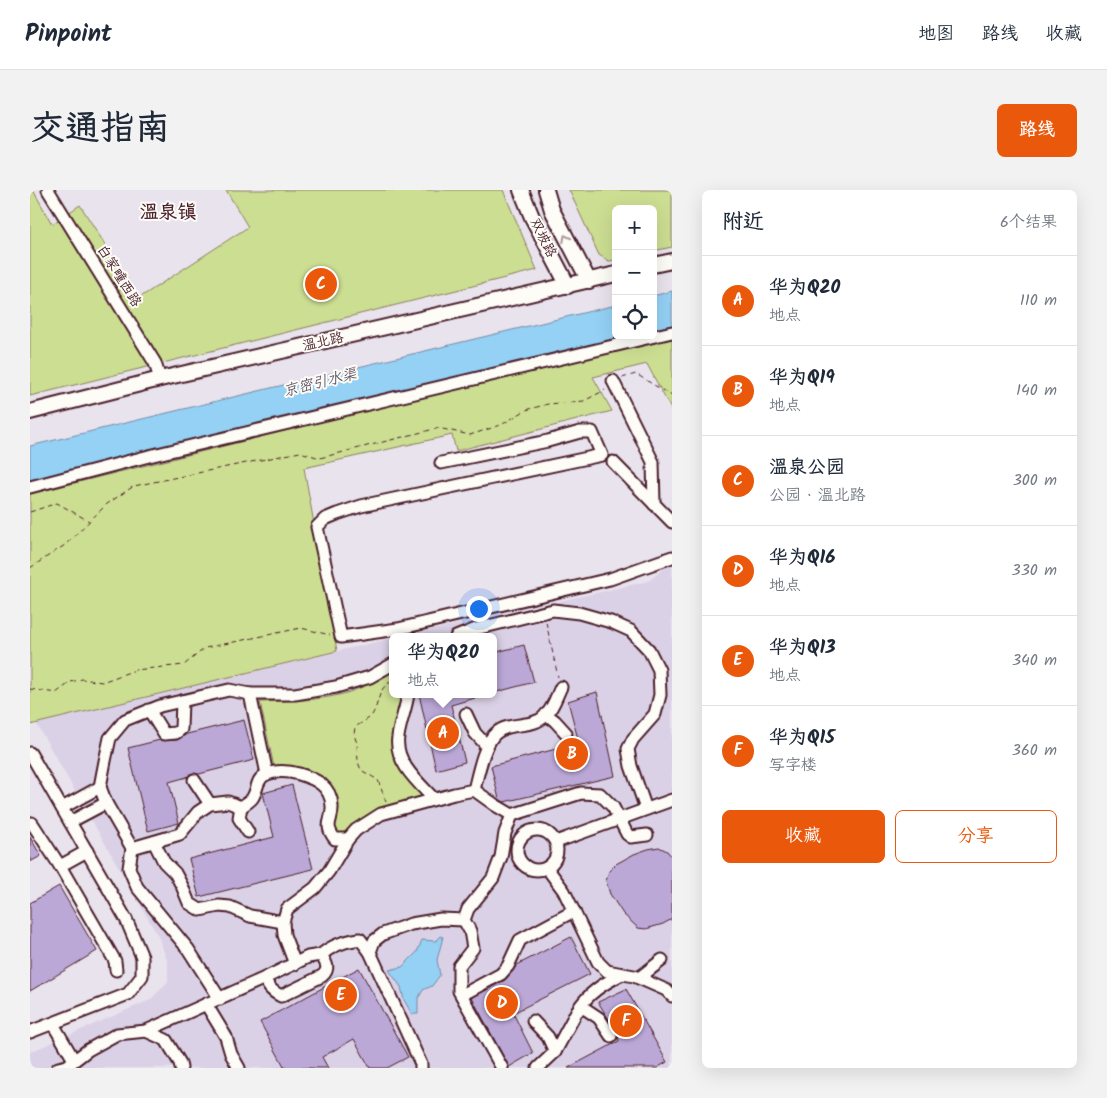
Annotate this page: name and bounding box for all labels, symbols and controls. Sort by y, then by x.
text: Pinpoint [25,15,112,54]
text: 地图 [918,20,954,49]
text: 路线 [982,20,1018,49]
text: 收藏 [1046,20,1082,49]
text: 交通指南 [30,102,170,158]
button: 路线 [997,104,1077,157]
district label: 温泉镇 [139,198,197,228]
map controls [612,205,657,340]
button: + [612,205,657,250]
text: 附近 [722,206,764,239]
text: 6个结果 [1000,210,1057,235]
street label: 双坡路 [524,214,562,262]
one-way arrow [562,234,572,243]
street label: 白家疃西路 [91,240,147,312]
button: − [612,250,657,295]
pin: C [305,265,337,303]
text: 华为Q20 [769,273,840,303]
text: A [733,288,743,313]
text: 110 m [1020,288,1057,313]
button: locate [612,295,657,340]
text: 地点 [769,303,801,328]
street label: 温北路 [300,327,346,357]
water label: 京密引水渠 [281,362,361,404]
text: 华为Q19 [769,363,835,393]
text: B [733,378,743,403]
text: 140 m [1016,378,1057,403]
text: 地点 [769,393,801,418]
text: 温泉公园 [769,453,845,483]
text: C [733,468,743,493]
text: 300 m [1013,468,1057,493]
text: 公园 · 温北路 [769,483,866,508]
text: 华为Q16 [769,543,836,573]
text: D [733,558,743,583]
text: 330 m [1012,558,1057,583]
text: 地点 [769,573,801,598]
your location [466,596,492,622]
popup [389,633,497,698]
text: 华为Q13 [769,633,836,663]
text: 华为Q20 [407,638,479,668]
text: E [734,648,742,673]
text: 340 m [1012,648,1057,673]
text: 地点 [769,663,801,688]
text: 地点 [407,668,439,693]
pin: A [427,714,459,752]
text: 华为Q15 [769,723,835,753]
pin: B [556,735,588,773]
text: F [734,738,742,763]
text: 360 m [1012,738,1057,763]
text: 写字楼 [769,753,817,778]
button: 收藏 [722,810,885,863]
button: 分享 [895,810,1057,863]
pin: E [325,976,357,1014]
pin: D [486,984,518,1022]
pin: F [610,1002,642,1040]

